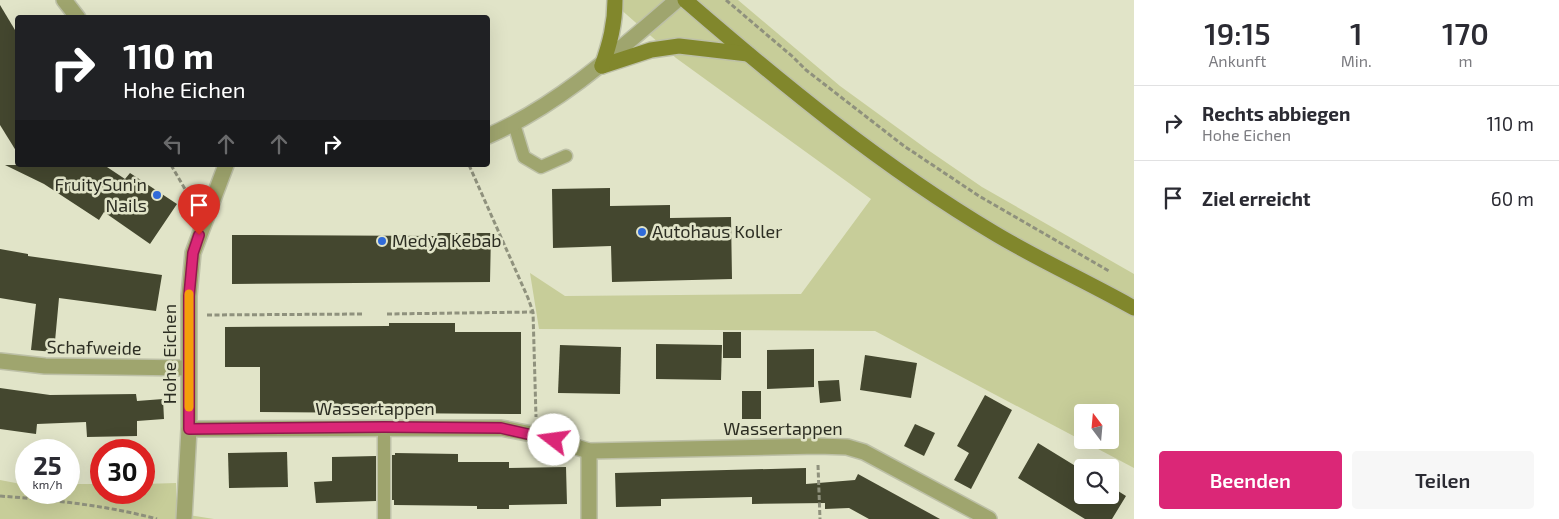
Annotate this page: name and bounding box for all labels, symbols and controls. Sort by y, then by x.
text: 19:15 [1204,15,1271,51]
text: 1 [1350,15,1363,51]
text: 170 [1442,15,1489,51]
text: 110 m [123,34,214,76]
icon: right [40,35,105,100]
text: Ankunft [1208,51,1266,70]
text: Min. [1341,51,1372,70]
text: m [1458,51,1472,70]
text: Hohe Eichen [123,76,246,102]
text: Rechts abbiegen [1202,102,1350,125]
icon: right [1159,109,1187,137]
text: 110 m [1487,112,1534,135]
text: Hohe Eichen [1202,125,1291,144]
icon: left [159,130,187,158]
icon: ahead [212,130,240,158]
icon: ahead [265,130,293,158]
icon: right [318,130,346,158]
place label: FruitySun'n Nails [54,173,147,216]
pin [178,184,220,235]
icon: arrive [1159,184,1187,212]
text: Ziel erreicht [1202,187,1311,210]
text: 60 m [1491,187,1534,210]
marker: FruitySun'n Nails [151,189,163,201]
icon: arrive [185,191,213,219]
place label: Autohaus Koller [652,220,783,242]
marker: Autohaus Koller [636,226,648,238]
place label: Medya Kebab [392,229,502,251]
marker: Medya Kebab [376,235,388,247]
street label: Hohe Eichen [158,304,180,404]
street label: Schafweide [46,335,142,359]
street label: Wassertappen [315,397,435,419]
north arrow [1074,404,1119,449]
map controls [1074,404,1119,504]
position arrow [527,413,579,465]
street label: Wassertappen [723,417,843,439]
speed limit sign: 30 [90,439,155,504]
text: 25 [33,450,62,480]
button: Beenden [1159,451,1342,509]
button: Teilen [1352,451,1534,509]
button: search [1074,459,1119,504]
text: km/h [33,477,62,491]

